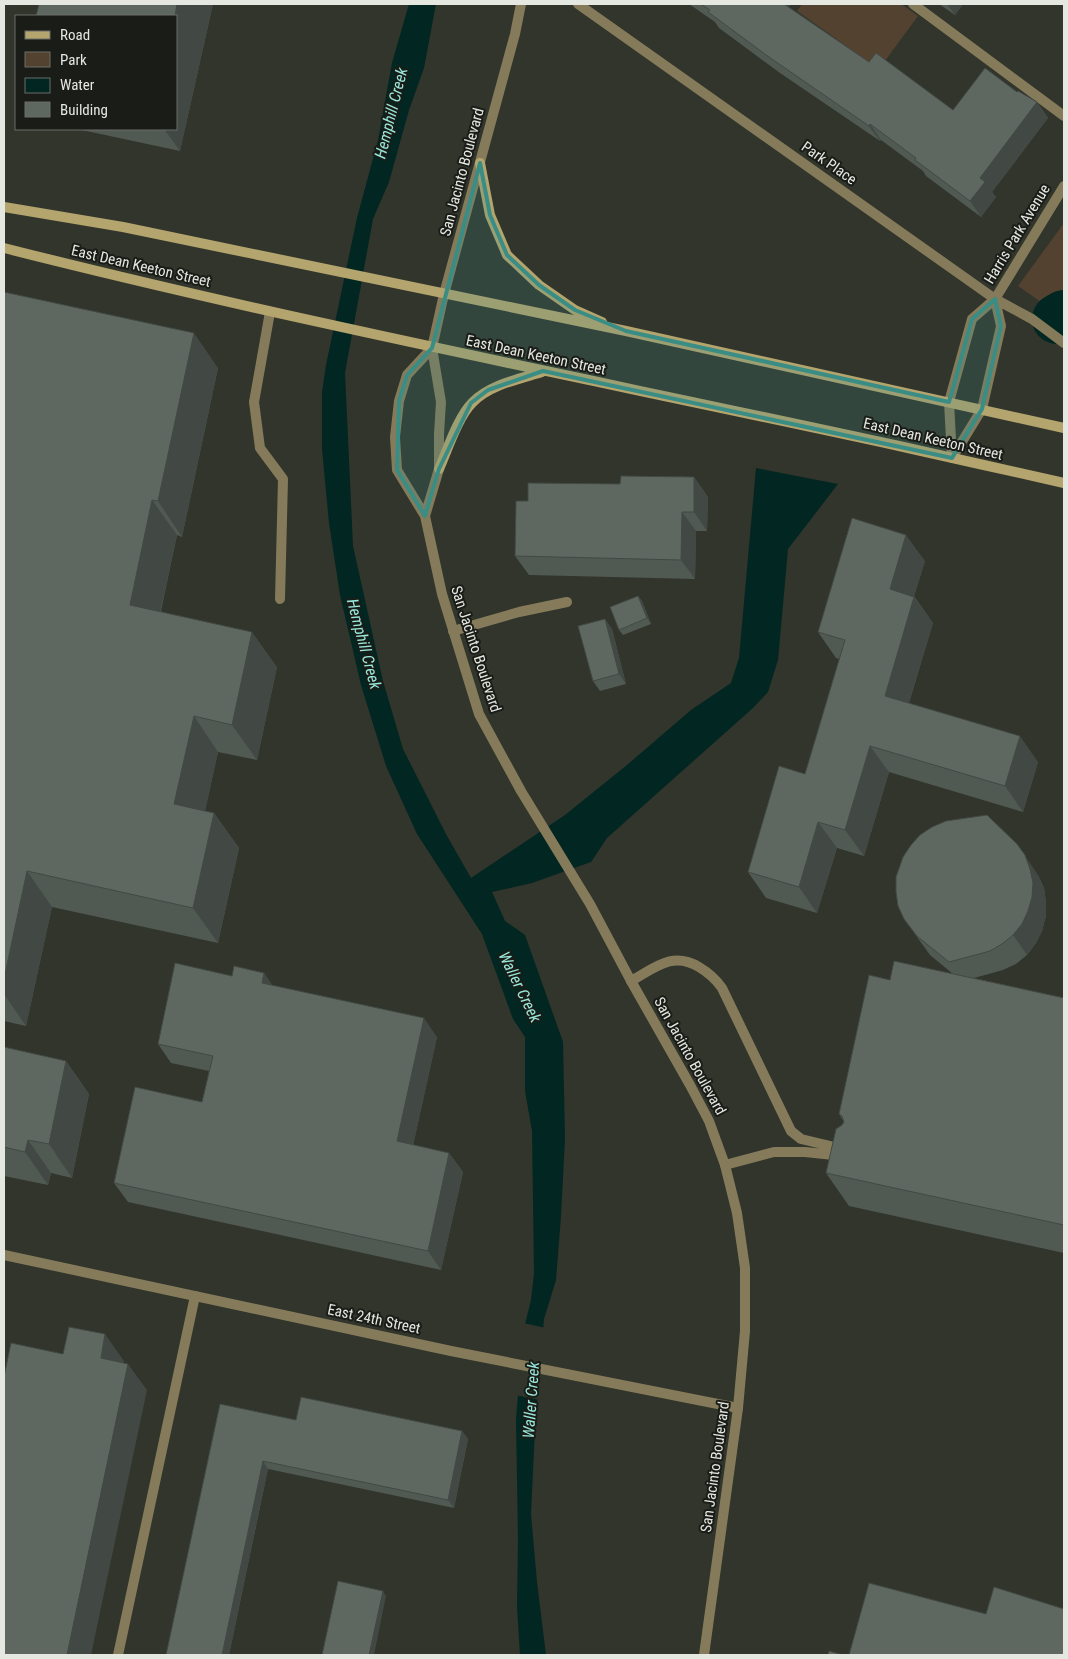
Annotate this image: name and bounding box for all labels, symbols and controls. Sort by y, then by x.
legend [15,15,178,130]
text: Road [60,26,90,44]
text: Park [60,51,87,69]
water label: Hemphill Creek [371,65,412,160]
text: Water [60,76,95,94]
text: Building [60,101,108,119]
street label: San Jacinto Boulevard [436,106,488,238]
street label: Park Place [798,138,860,188]
street label: Harris Park Avenue [980,181,1054,287]
street label: East Dean Keeton Street [70,241,212,291]
street label: East Dean Keeton Street [464,331,608,379]
street label: East Dean Keeton Street [862,414,1004,464]
street label: San Jacinto Boulevard [447,584,505,714]
water label: Hemphill Creek [343,597,385,692]
water label: Waller Creek [495,948,546,1027]
street label: San Jacinto Boulevard [650,994,730,1118]
street label: East 24th Street [326,1300,422,1338]
water label: Waller Creek [519,1360,543,1439]
street label: San Jacinto Boulevard [697,1401,733,1533]

